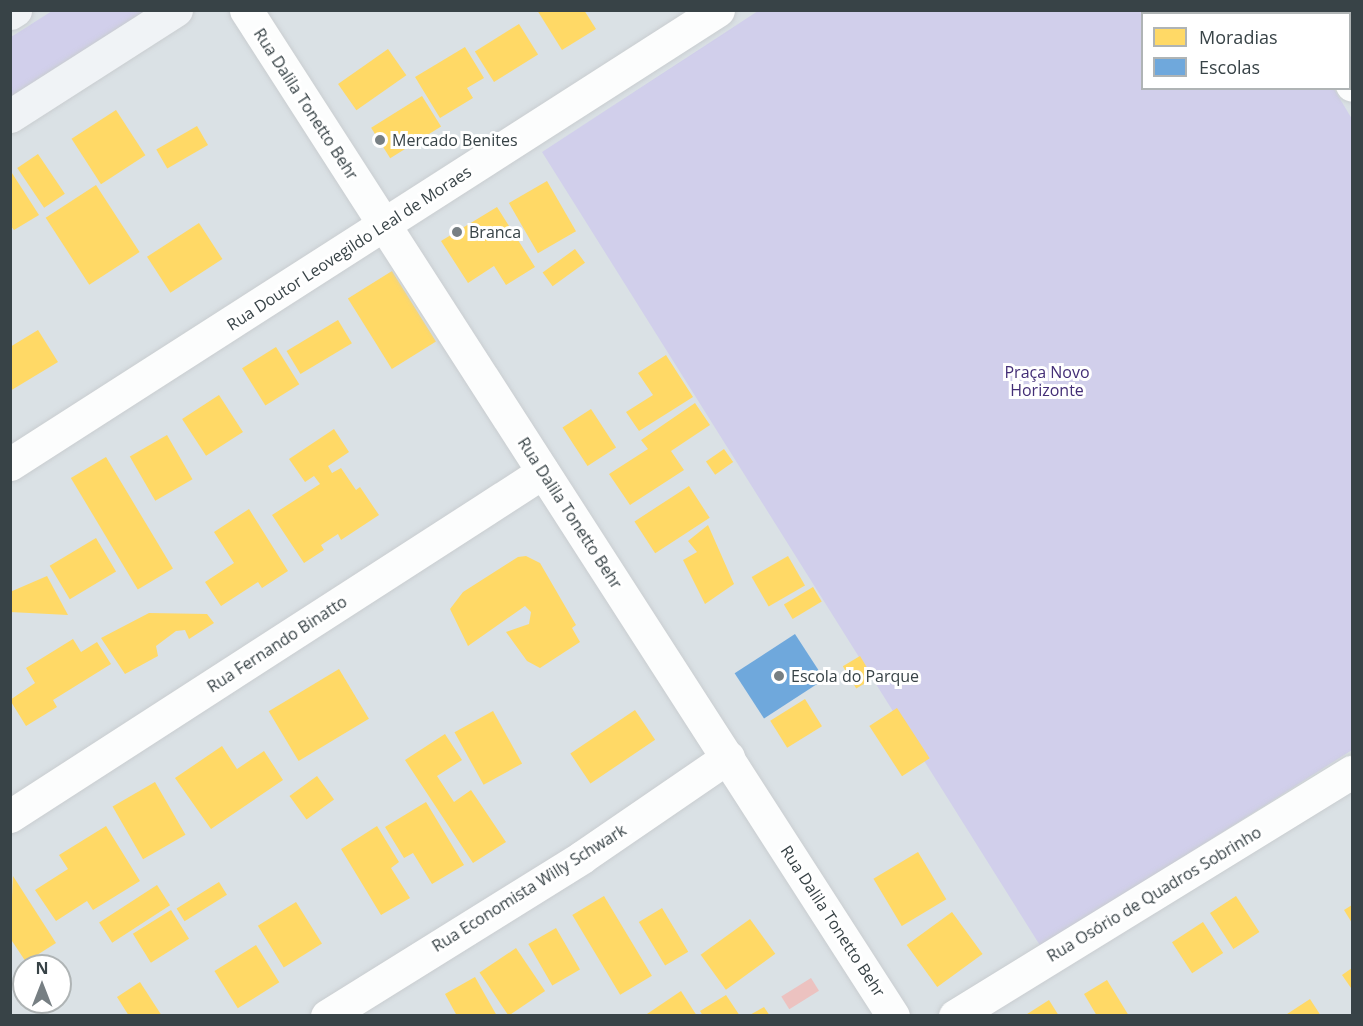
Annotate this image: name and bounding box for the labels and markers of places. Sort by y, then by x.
place label: Mercado Benites [392,130,518,150]
marker: Mercado Benites [373,133,387,147]
place label: Branca [469,222,521,242]
marker: Branca [450,225,464,239]
place label: Escola do Parque [791,666,919,686]
marker: Escola do Parque [772,669,786,683]

